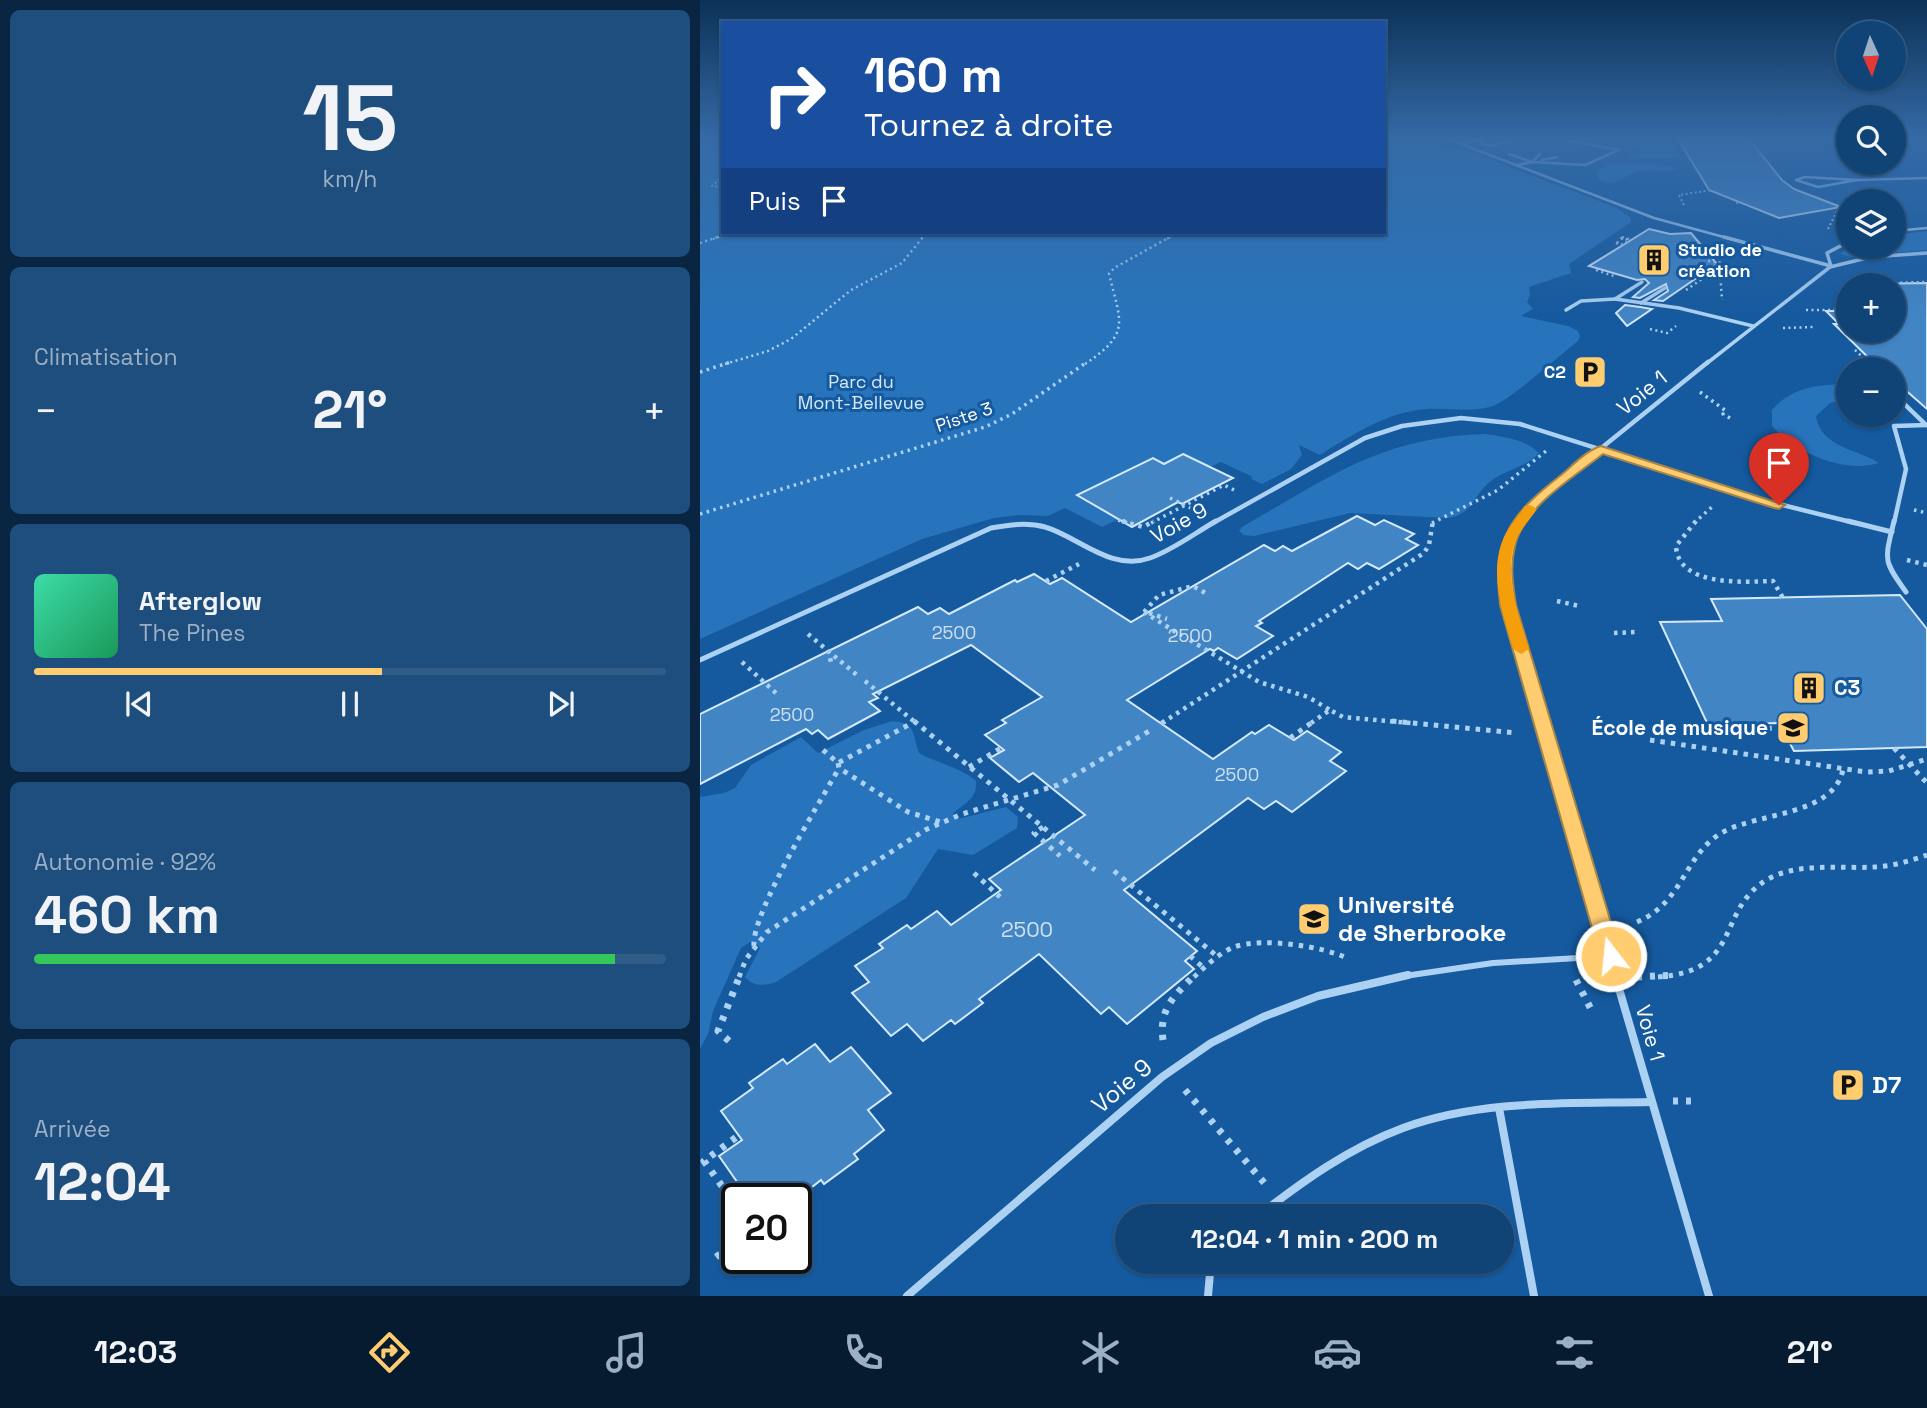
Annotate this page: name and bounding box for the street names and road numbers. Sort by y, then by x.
street label: Voie 1 [1611,364,1672,421]
street label: Piste 3 [932,396,995,437]
street label: Voie 9 [1146,496,1212,549]
street label: Voie 1 [1630,1002,1671,1064]
street label: Voie 9 [1085,1051,1158,1120]

